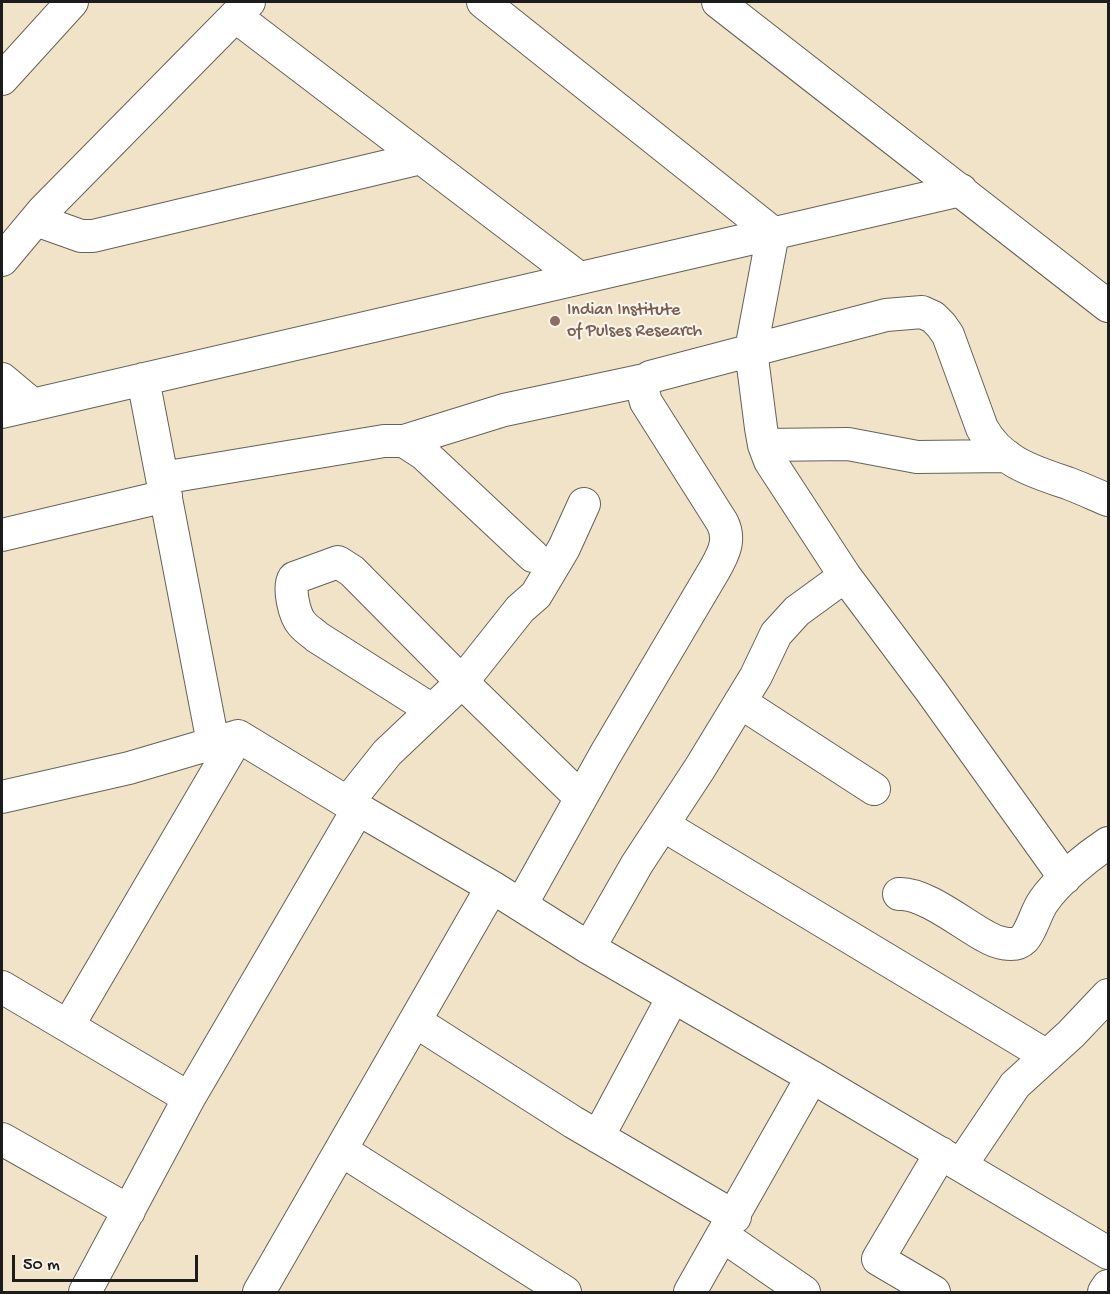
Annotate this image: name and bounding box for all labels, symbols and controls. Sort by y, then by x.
place label: Indian Institute of Pulses Research [567,300,702,342]
marker: Indian Institute of Pulses Research [548,314,562,328]
scale bar [15,1243,201,1281]
text: 50 m [23,1255,60,1276]

